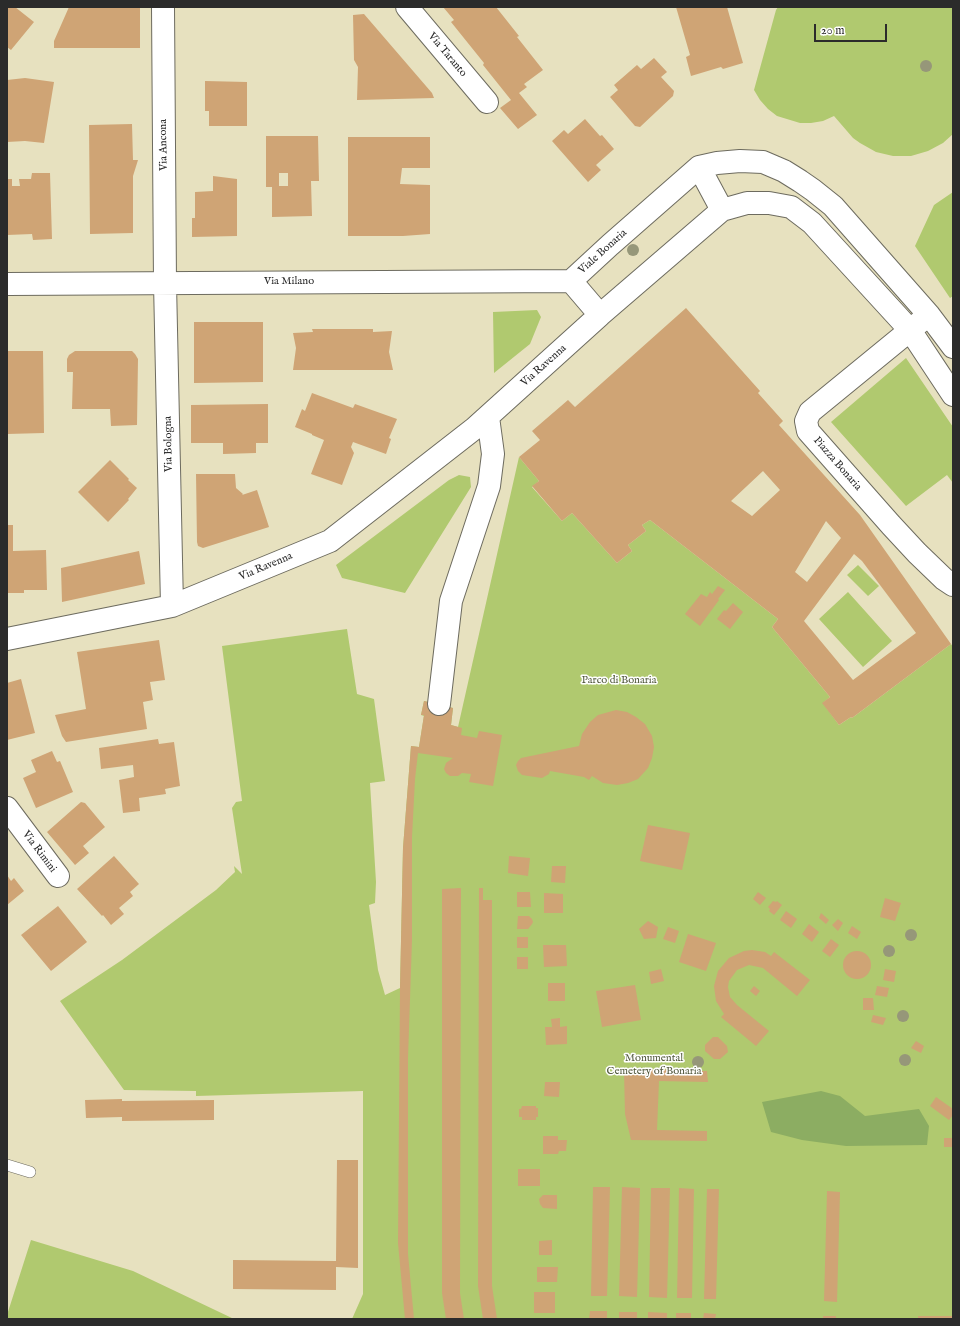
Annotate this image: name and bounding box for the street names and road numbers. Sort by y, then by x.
street label: Via Taranto [425,30,469,80]
street label: Via Ancona [157,119,171,171]
street label: Viale Bonaria [576,227,630,277]
street label: Via Milano [264,275,314,289]
street label: Via Ravenna [519,342,569,390]
street label: Via Bologna [162,416,176,472]
street label: Piazza Bonaria [810,434,864,494]
street label: Via Ravenna [237,550,295,584]
street label: Via Rimini [19,829,59,875]

